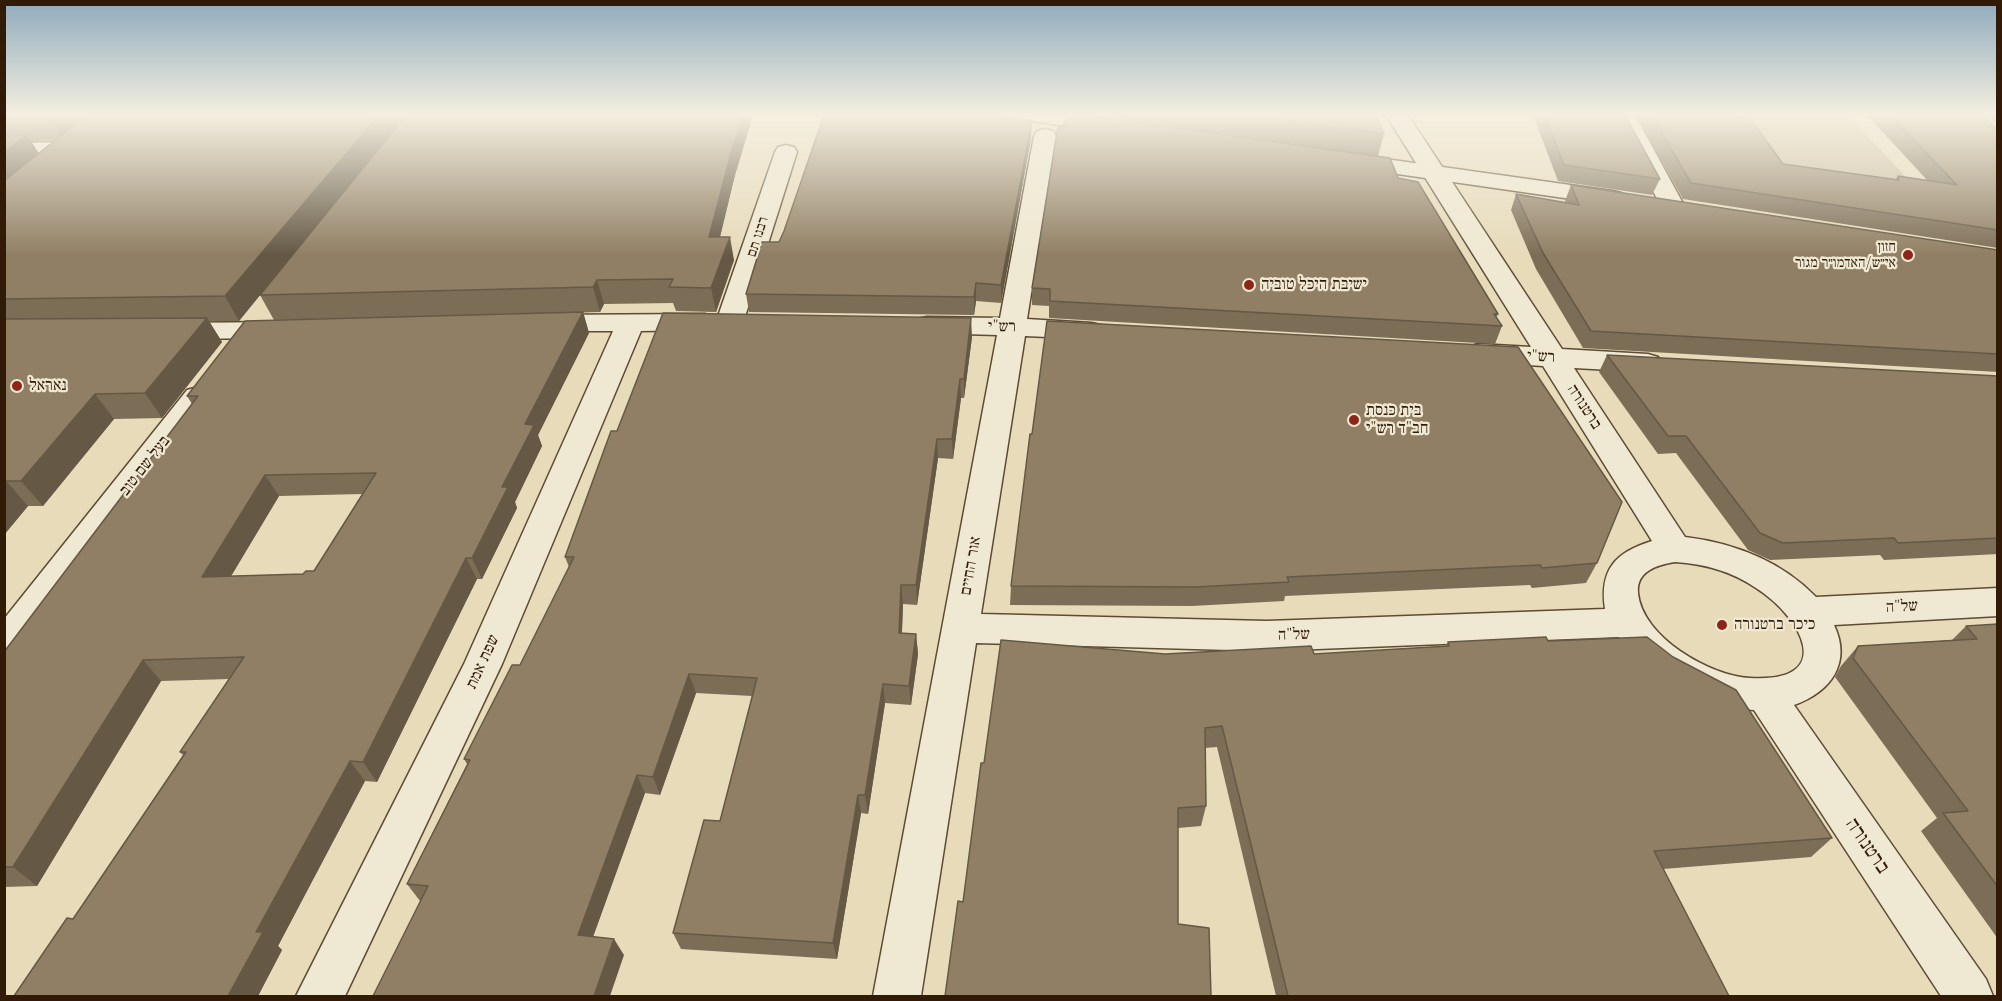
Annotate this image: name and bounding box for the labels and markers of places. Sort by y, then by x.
place label: חזון אי״ש/האדמו״ר מגור [1795,239,1896,272]
marker: חזון אי״ש/האדמו״ר מגור [1901,248,1915,262]
place label: ישיבת היכל טוביה [1261,275,1367,295]
marker: ישיבת היכל טוביה [1242,278,1256,292]
place label: נאראל [29,376,67,396]
marker: נאראל [10,379,24,393]
place label: בית כנסת חב"ד רש"י [1366,401,1429,439]
marker: בית כנסת חב"ד רש"י [1347,413,1361,427]
place label: כיכר ברטנורה [1734,615,1815,635]
marker: כיכר ברטנורה [1715,618,1729,632]

